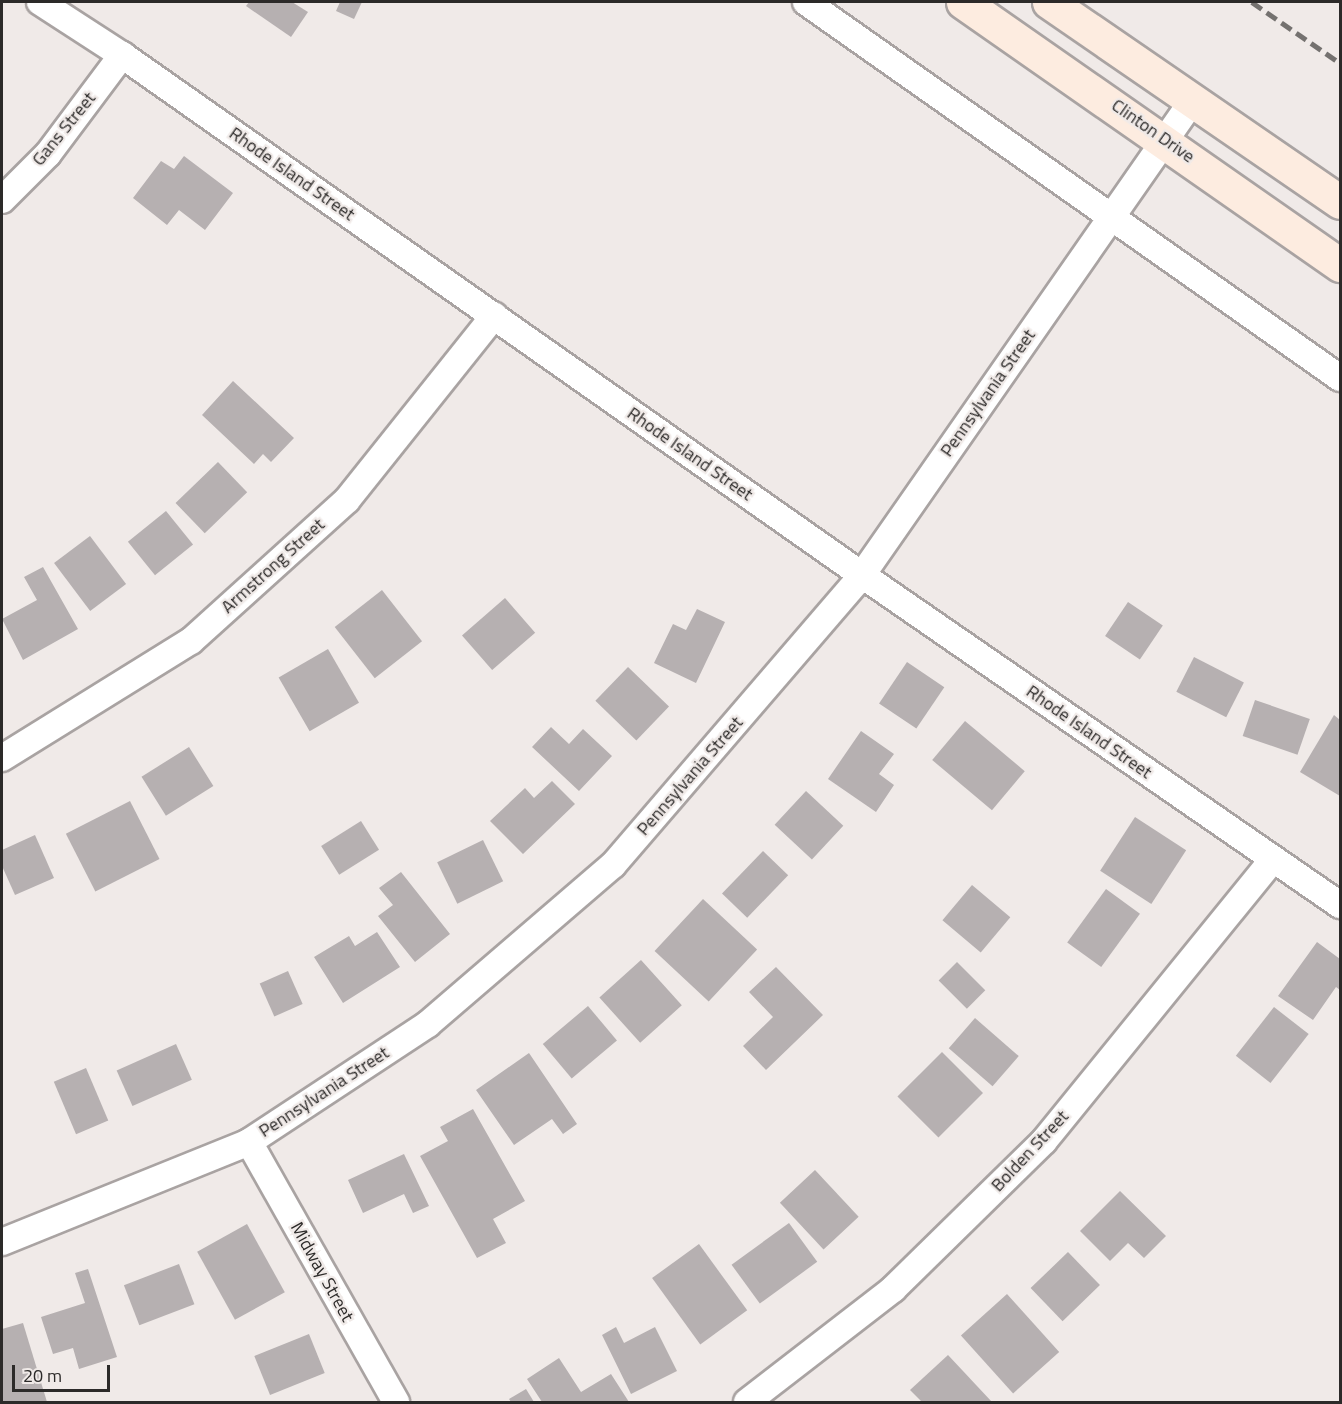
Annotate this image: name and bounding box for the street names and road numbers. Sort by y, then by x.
street label: Gans Street [28,88,100,170]
street label: Clinton Drive [1107,95,1199,167]
street label: Rhode Island Street [225,123,359,225]
street label: Pennsylvania Street [936,325,1040,461]
street label: Rhode Island Street [623,403,757,505]
street label: Armstrong Street [217,514,329,618]
street label: Rhode Island Street [1022,681,1156,783]
street label: Pennsylvania Street [632,712,748,840]
street label: Pennsylvania Street [255,1042,393,1142]
street label: Bolden Street [987,1106,1073,1196]
street label: Midway Street [286,1219,358,1325]

